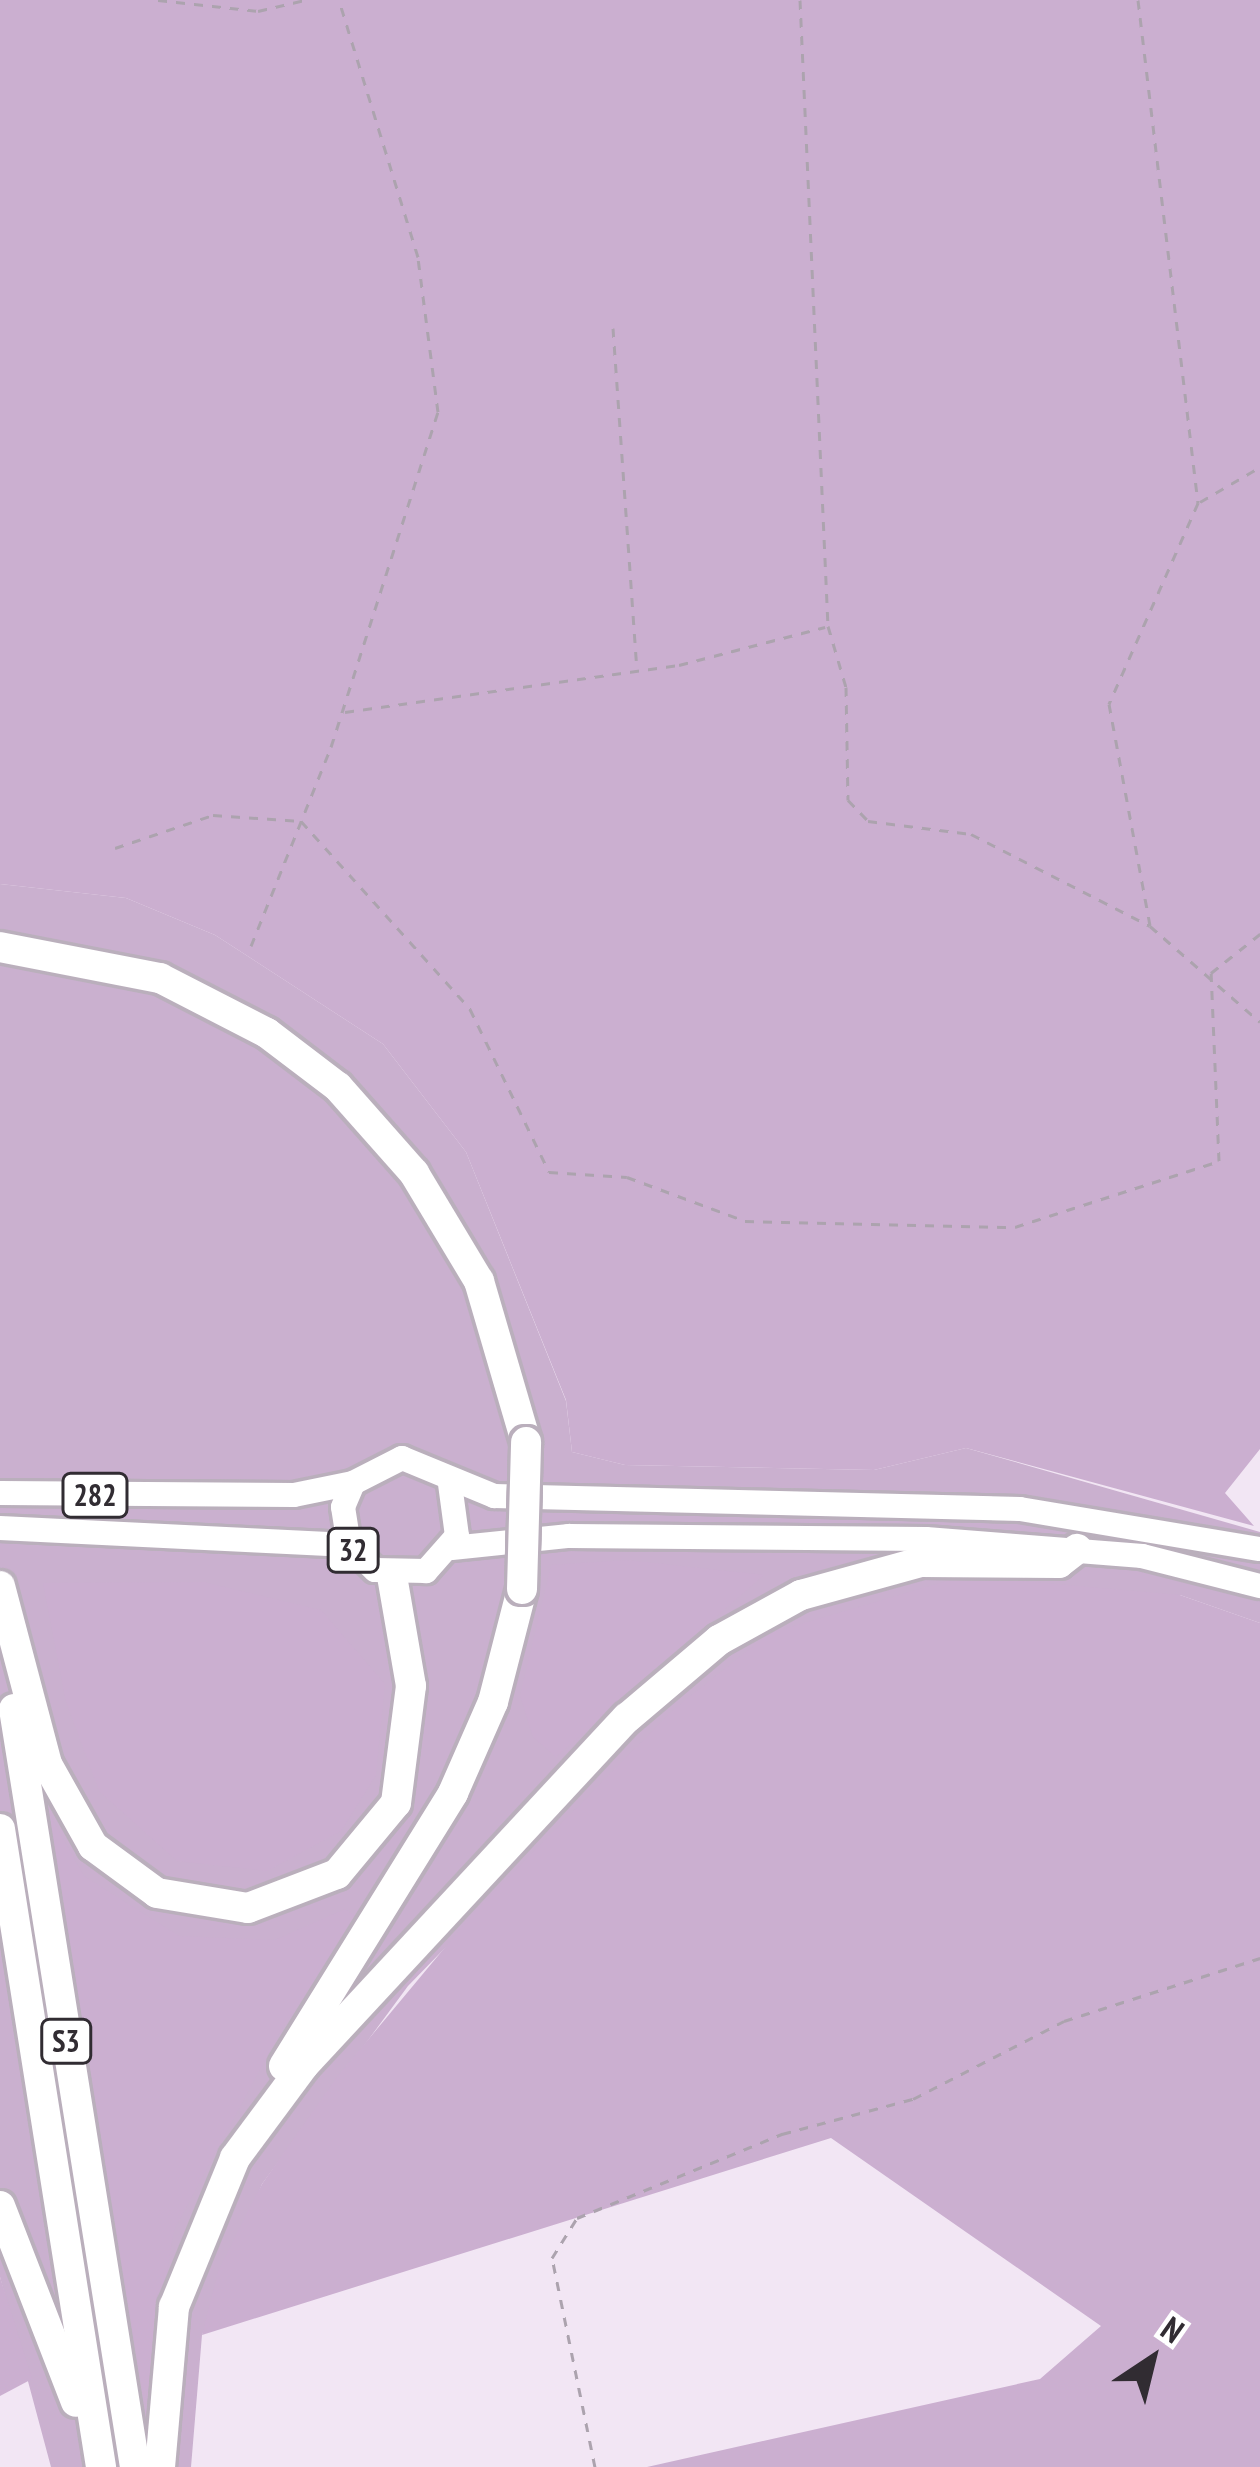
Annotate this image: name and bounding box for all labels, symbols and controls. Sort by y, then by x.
road number: 282 [59,1471,131,1519]
road number: 32 [326,1526,380,1574]
road number: S3 [39,2017,93,2065]
north arrow [1092,2299,1212,2419]
text: N [1153,2306,1193,2352]

